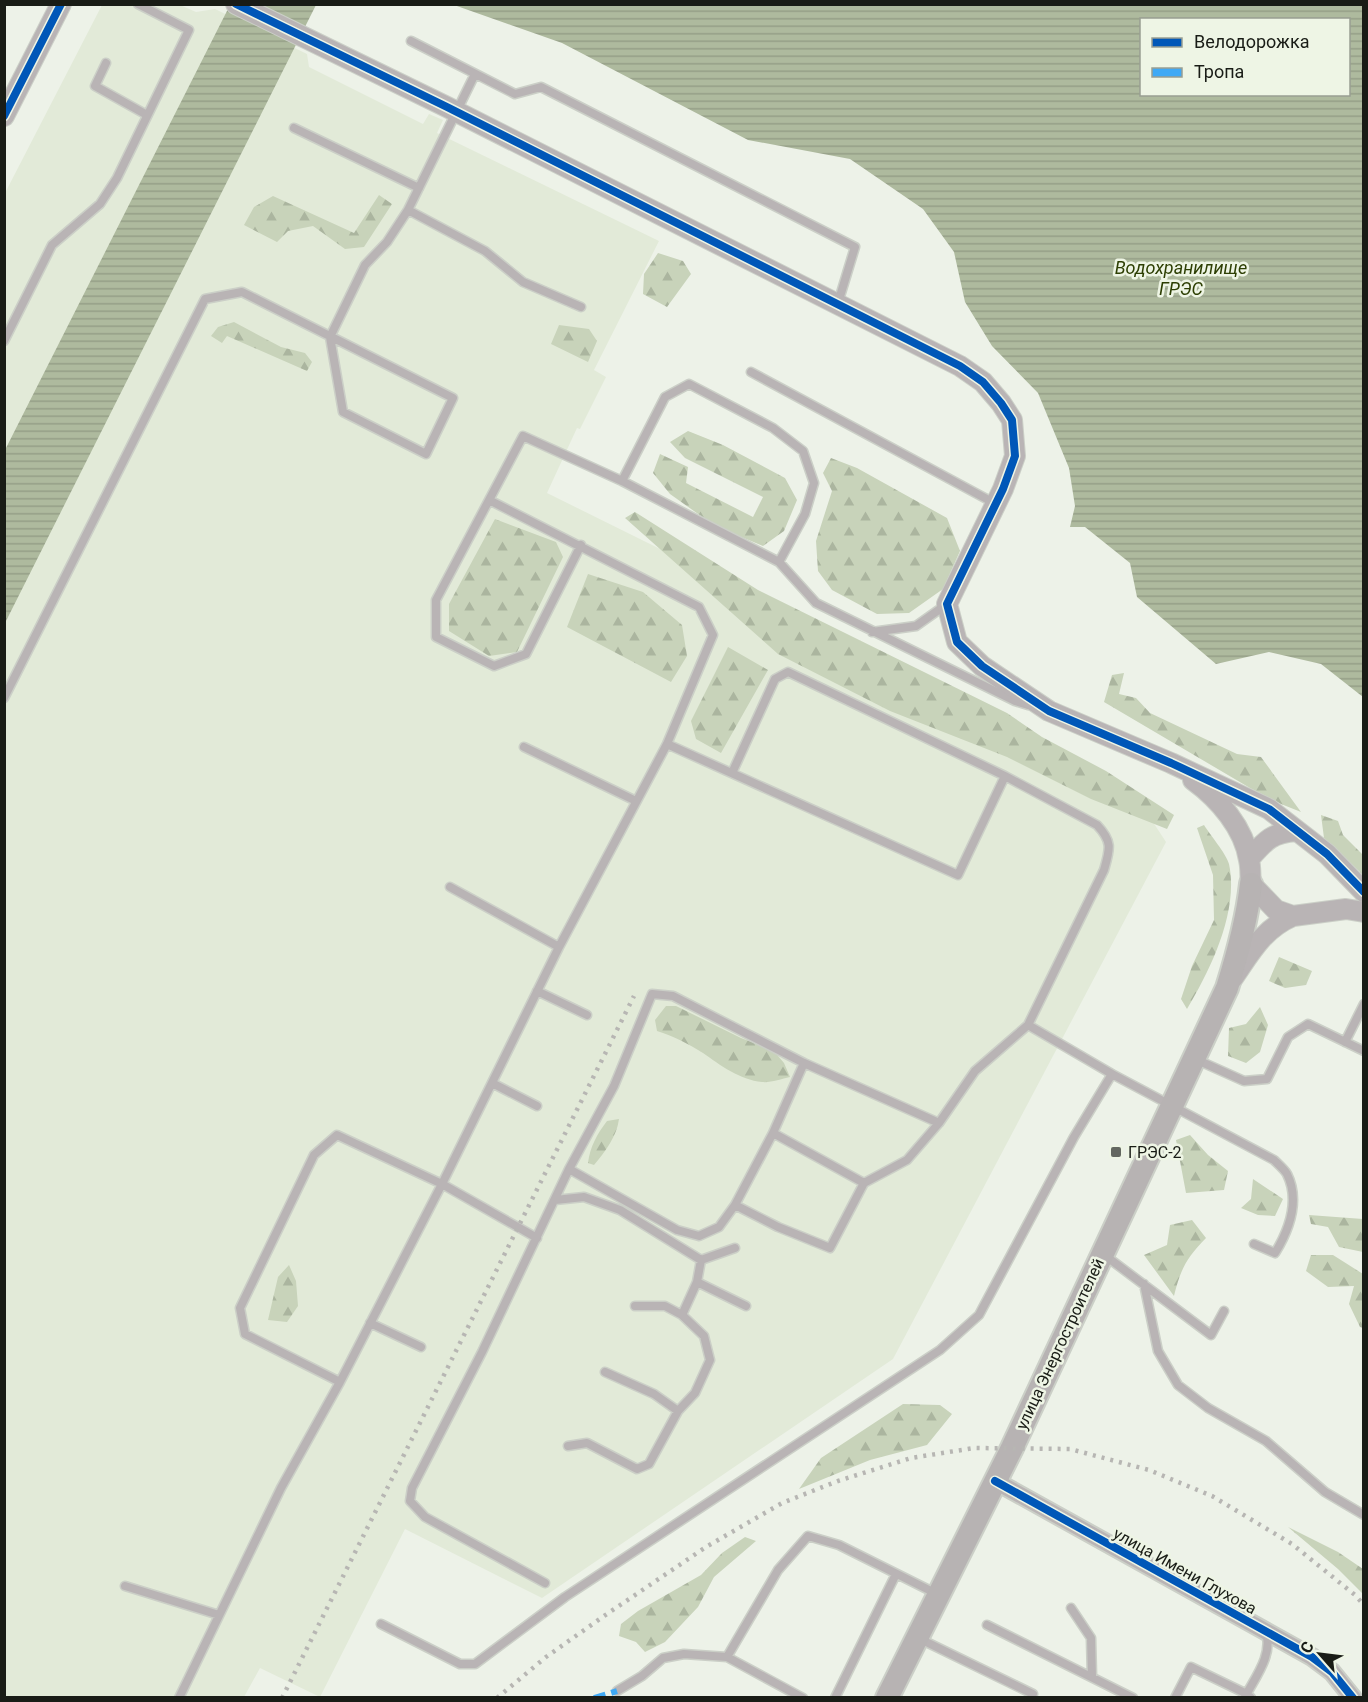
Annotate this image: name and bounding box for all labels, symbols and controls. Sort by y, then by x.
legend [1140,18,1350,96]
text: Велодорожка [1194,31,1309,52]
text: Тропа [1194,61,1244,82]
water label: Водохранилище ГРЭС [1115,257,1247,299]
place label: ГРЭС-2 [1128,1143,1182,1162]
marker: ГРЭС-2 [1109,1145,1123,1159]
street label: улица Энергостроителей [1012,1255,1108,1433]
street label: улица Имени Глухова [1110,1524,1260,1618]
north arrow [1290,1624,1350,1684]
text: С [1296,1638,1318,1656]

